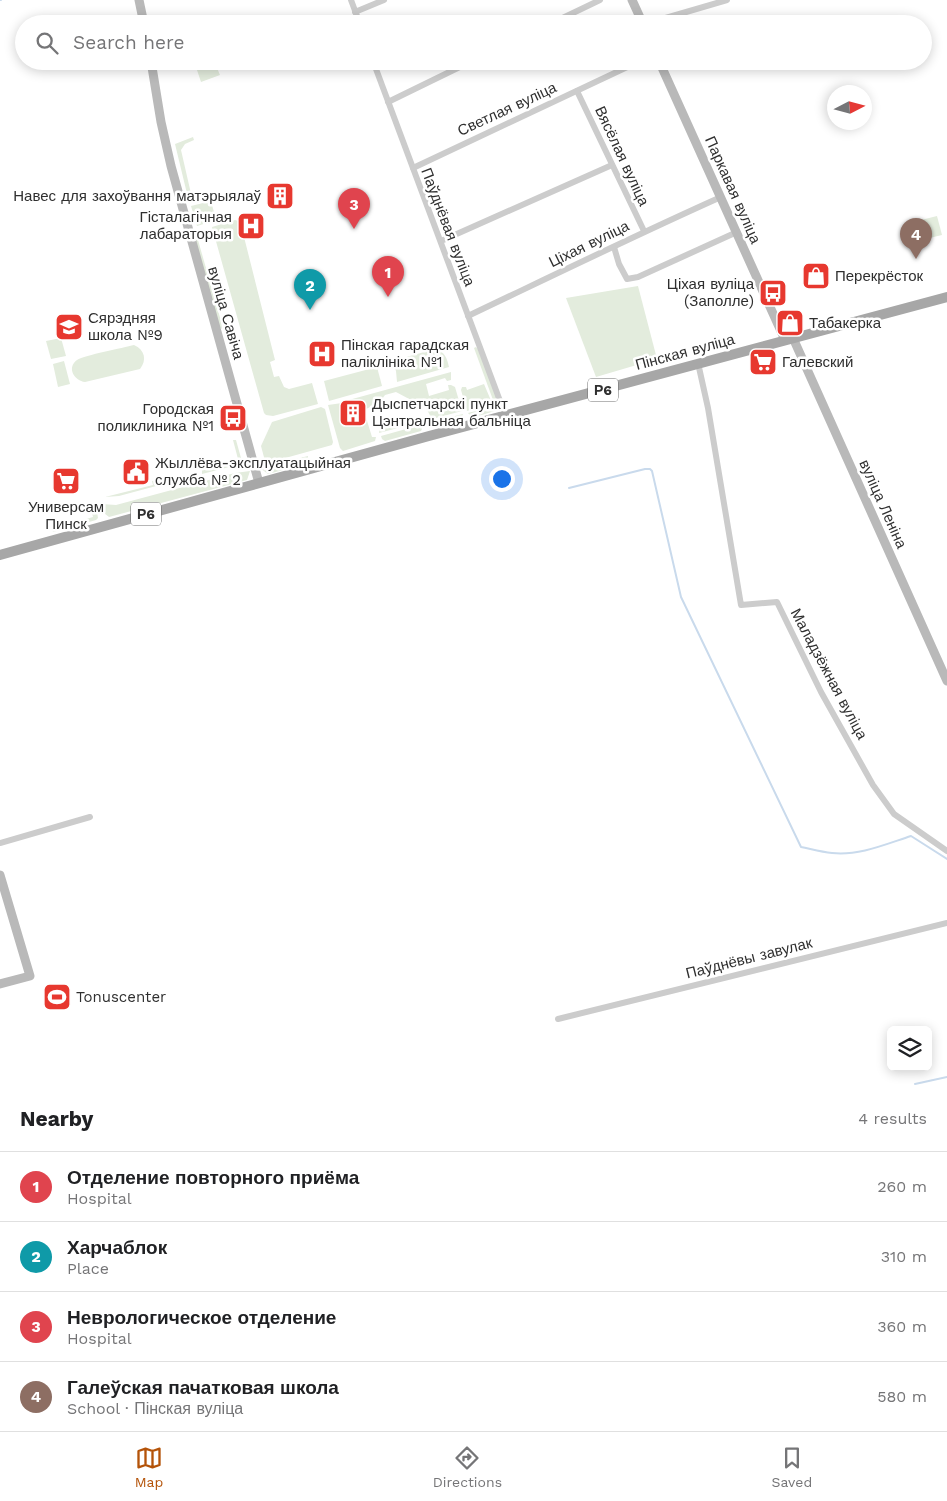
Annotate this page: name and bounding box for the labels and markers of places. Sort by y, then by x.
building icon: Навес для захоўвання матэрыялаў [265,181,295,211]
place label: Навес для захоўвання матэрыялаў [13,187,261,205]
pin: 3 [338,188,370,229]
place label: Гісталагічная лабараторыя [140,208,232,243]
hospital icon: Гісталагічная лабараторыя [236,211,266,241]
pin: 4 [900,218,932,259]
pin: 1 [372,256,404,297]
shop icon: Перекрёсток [801,261,831,291]
place label: Перекрёсток [835,267,924,285]
pin: 2 [294,269,326,310]
place label: Ціхая вуліца (Заполле) [667,275,755,310]
bus stop icon: Ціхая вуліца (Заполле) [758,278,788,308]
shop icon: Табакерка [775,308,805,338]
place label: Сярэдняя школа №9 [88,309,163,344]
school or university icon: Сярэдняя школа №9 [54,312,84,342]
place label: Табакерка [809,314,882,332]
place label: Пінская гарадская паліклініка №1 [341,336,469,371]
hospital icon: Пінская гарадская паліклініка №1 [307,339,337,369]
supermarket icon: Галевский [748,347,778,377]
place label: Галевский [782,353,853,371]
place label: Дыспетчарскі пункт Цэнтральная бальніца [372,395,531,430]
building icon: Дыспетчарскі пункт Цэнтральная бальніца [338,398,368,428]
place label: Городская поликлиника №1 [98,400,214,435]
bus stop icon: Городская поликлиника №1 [218,403,248,433]
place label: Жыллёва-эксплуатацыйная служба № 2 [155,454,351,489]
public building icon: Жыллёва-эксплуатацыйная служба № 2 [121,457,151,487]
supermarket icon: Универсам Пинск [51,466,81,496]
place label: Универсам Пинск [28,498,104,533]
sports icon: Tonuscenter [42,982,72,1012]
place label: Tonuscenter [76,988,166,1006]

